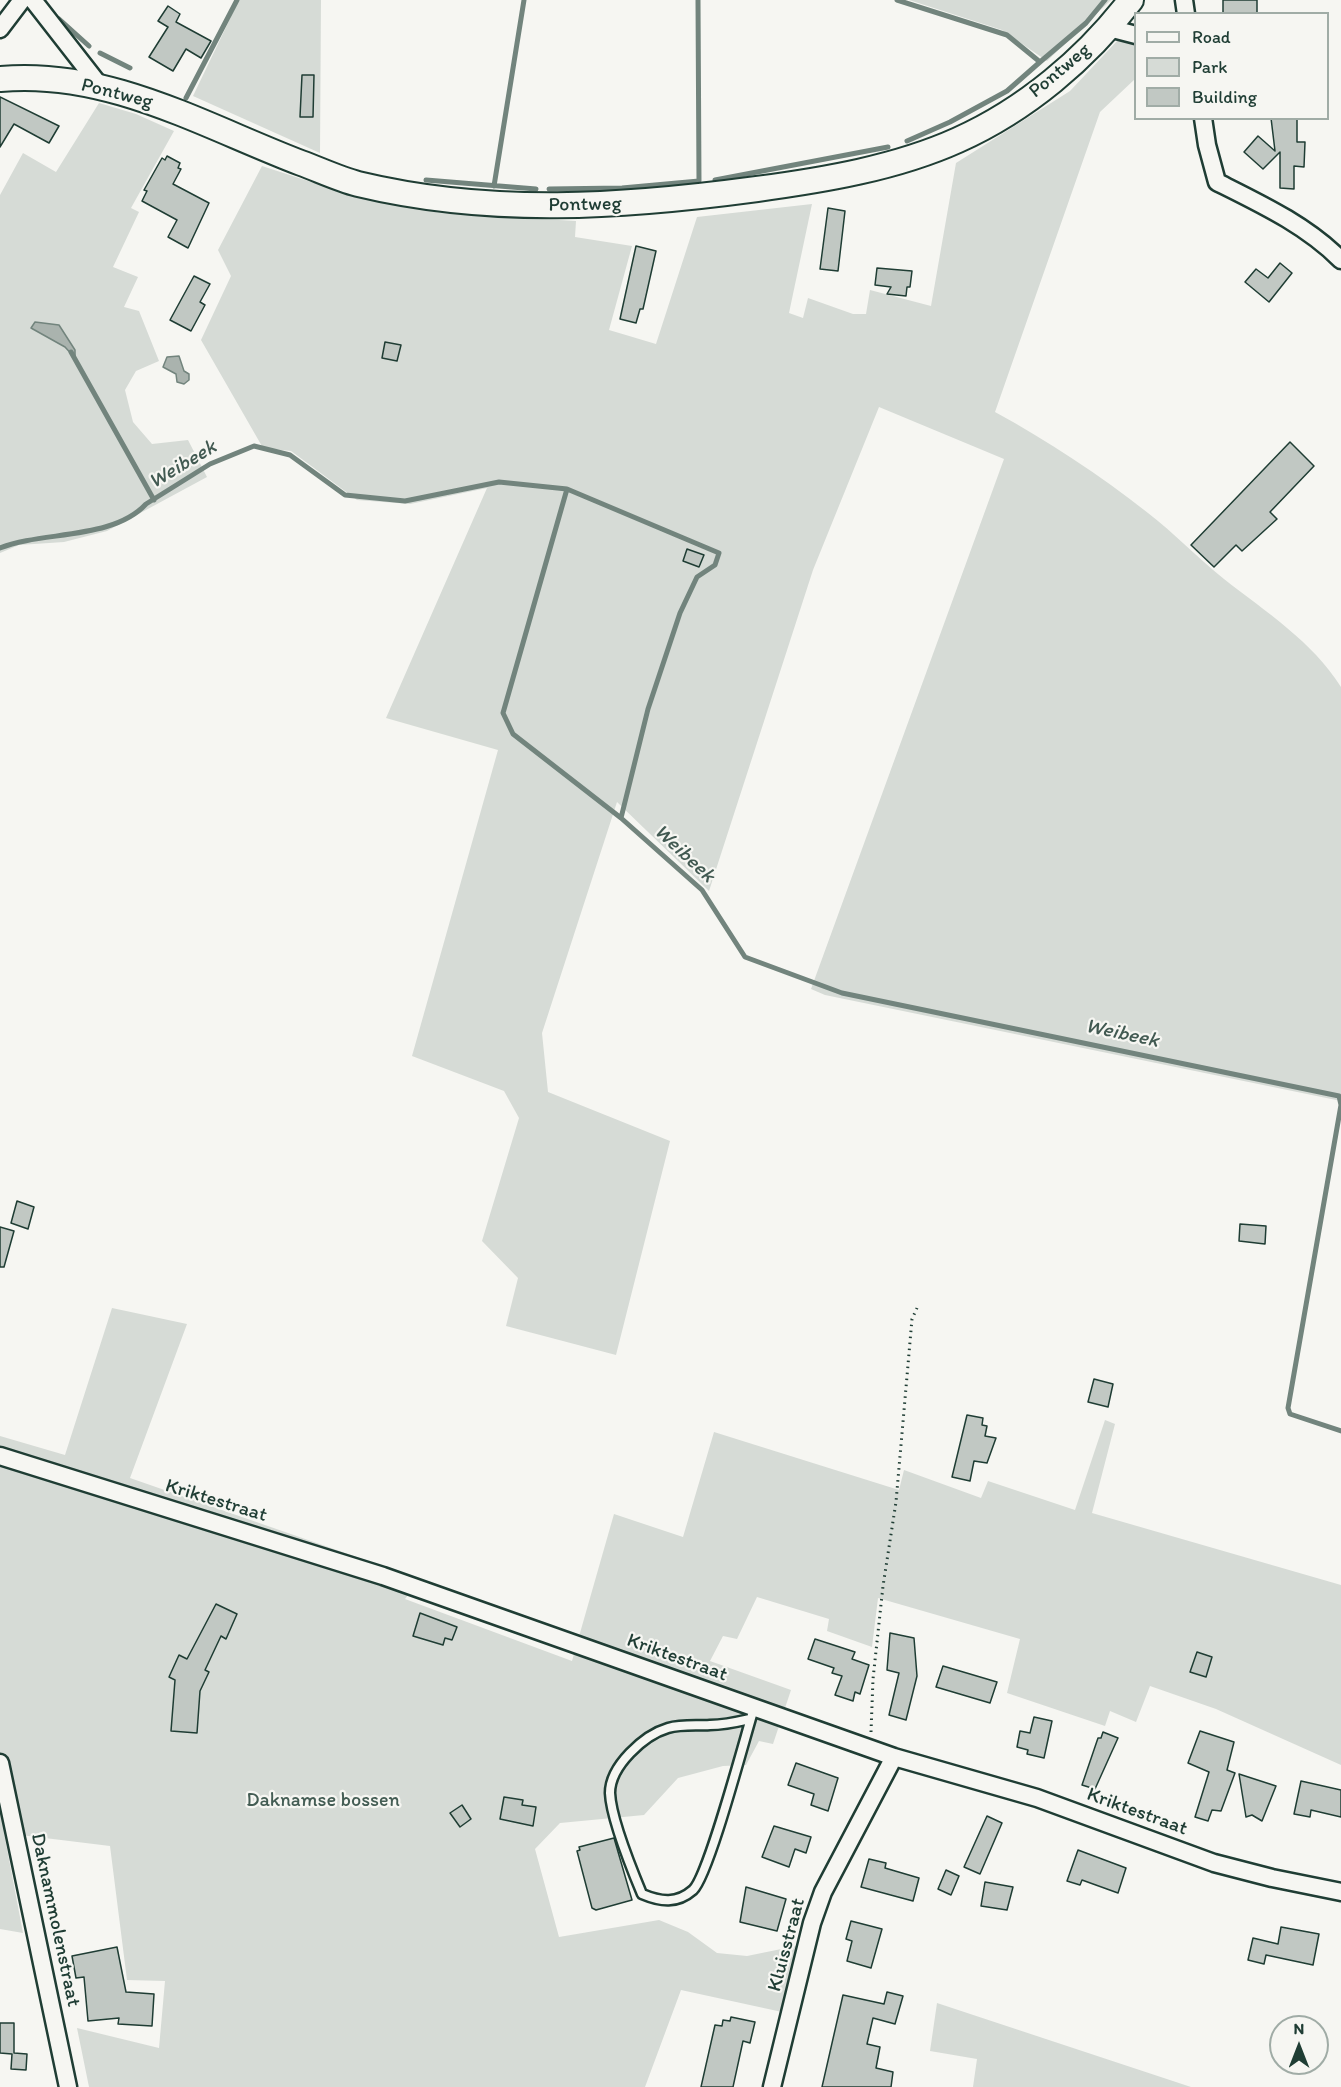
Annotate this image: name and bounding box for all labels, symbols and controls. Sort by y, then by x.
legend [1134,12,1329,120]
text: Road [1192,26,1231,48]
street label: Pontweg [1024,38,1096,104]
text: Park [1192,56,1227,78]
street label: Pontweg [79,73,155,115]
text: Building [1192,86,1257,108]
street label: Pontweg [548,192,622,218]
water label: Weibeek [145,435,221,495]
water label: Weibeek [648,819,720,889]
water label: Weibeek [1083,1014,1161,1054]
street label: Kriktestraat [162,1474,270,1528]
street label: Kriktestraat [623,1629,731,1687]
street label: Kriktestraat [1083,1783,1191,1841]
park label: Daknamse bossen [246,1789,400,1813]
street label: Daknammolenstraat [25,1831,85,2009]
street label: Kluisstraat [763,1896,811,1994]
north arrow [1269,2015,1329,2075]
text: N [1294,2019,1304,2038]

